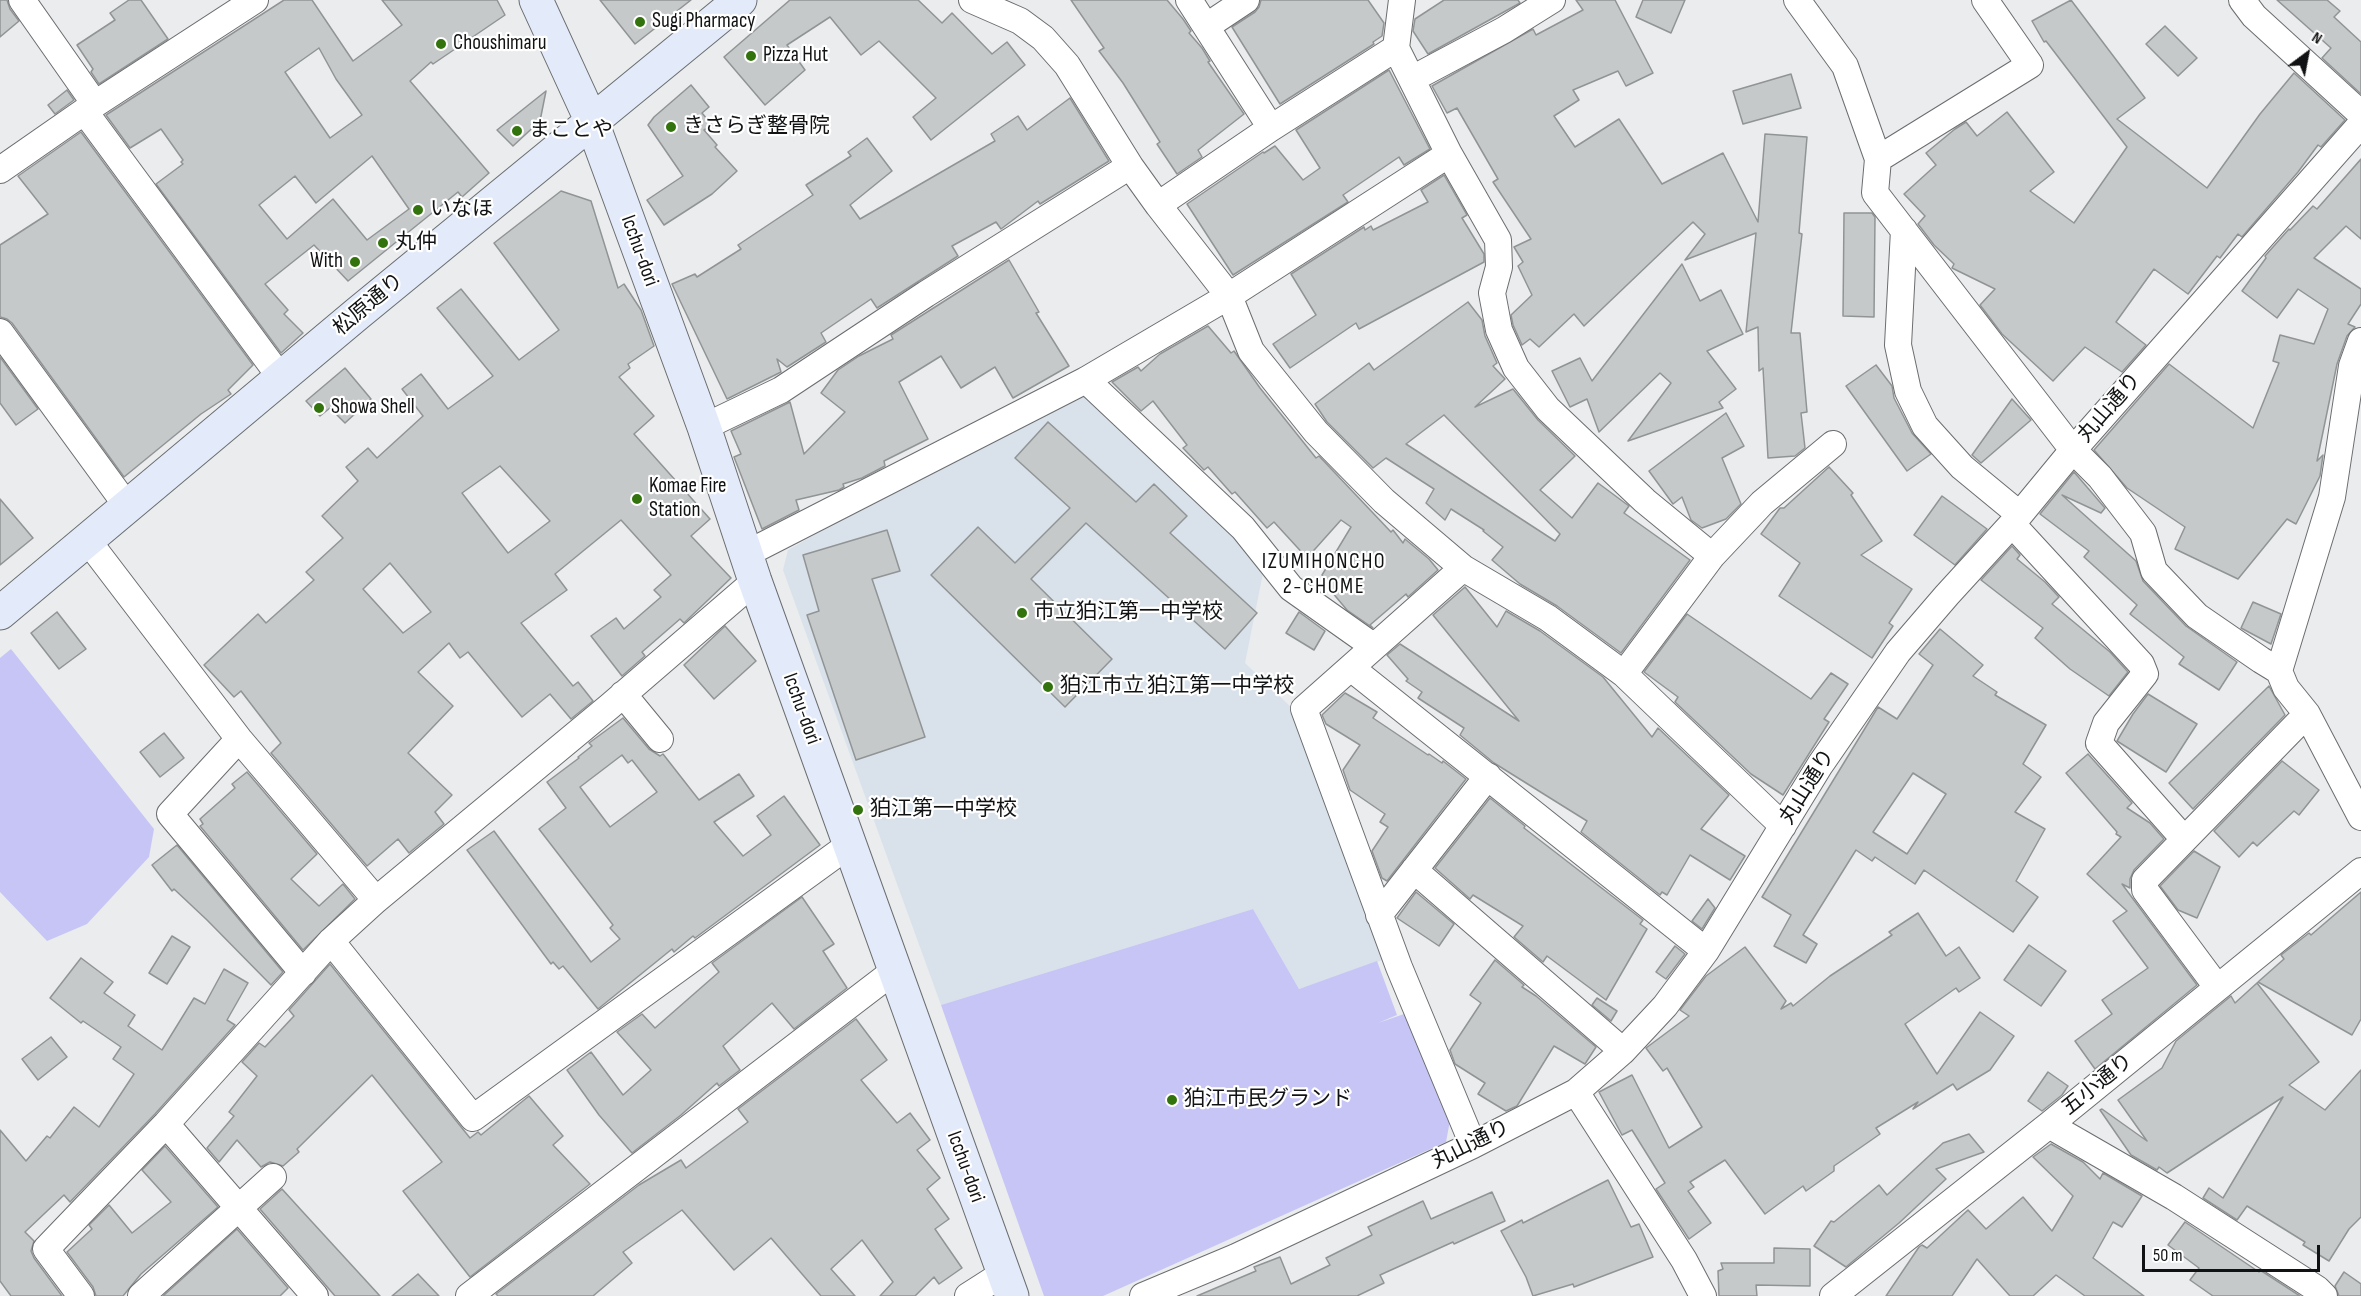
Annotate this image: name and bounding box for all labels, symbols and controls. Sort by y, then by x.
place label: Sugi Pharmacy [652,9,755,35]
marker: Sugi Pharmacy [633,15,647,29]
north arrow [2277,24,2337,84]
text: N [2308,28,2325,49]
place label: Choushimaru [453,31,546,57]
marker: Choushimaru [434,37,448,51]
place label: Pizza Hut [763,43,828,69]
marker: Pizza Hut [744,49,758,63]
place label: きさらぎ整骨院 [683,114,830,140]
place label: まことや [529,118,613,144]
marker: きさらぎ整骨院 [664,120,678,134]
marker: まことや [510,124,524,138]
place label: いなほ [430,197,493,223]
marker: いなほ [411,203,425,217]
street label: Icchu-dori [615,212,663,290]
place label: 丸仲 [395,230,437,256]
marker: 丸仲 [376,236,390,250]
place label: With [310,249,343,275]
marker: With [348,255,362,269]
street label: 松原通り [329,268,409,342]
street label: 丸山通り [2073,368,2147,448]
place label: Showa Shell [331,395,415,421]
marker: Showa Shell [312,401,326,415]
place label: Komae Fire Station [649,474,727,524]
marker: Komae Fire Station [630,492,644,506]
district label: IZUMIHONCHO 2-CHOME [1262,549,1386,600]
place label: 市立狛江第一中学校 [1034,600,1223,626]
marker: 市立狛江第一中学校 [1015,606,1029,620]
street label: Icchu-dori [777,670,825,748]
place label: 狛江市立 狛江第一中学校 [1060,674,1294,700]
marker: 狛江市立 狛江第一中学校 [1041,680,1055,694]
street label: 丸山通り [1775,745,1841,829]
place label: 狛江第一中学校 [870,797,1017,823]
marker: 狛江第一中学校 [851,803,865,817]
street label: 五小通り [2057,1049,2139,1121]
place label: 狛江市民グランド [1184,1087,1352,1113]
marker: 狛江市民グランド [1165,1093,1179,1107]
street label: 丸山通り [1428,1115,1514,1175]
street label: Icchu-dori [941,1128,989,1206]
scale bar [2145,1233,2324,1271]
text: 50 m [2153,1245,2183,1266]

